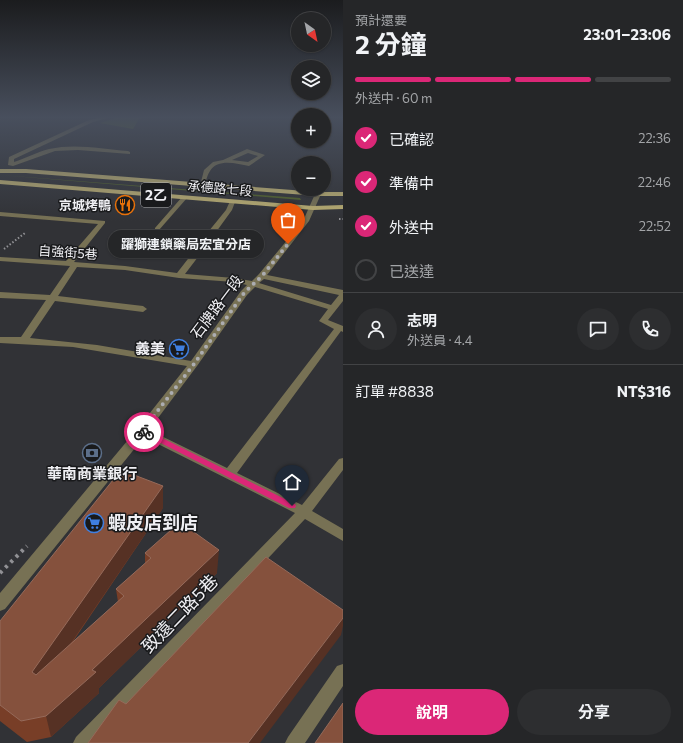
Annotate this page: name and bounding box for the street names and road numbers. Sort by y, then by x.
street label: 承德路七段 [187,177,253,199]
road number: 2乙 [141,183,171,207]
street label: 自強街5巷 [38,242,98,262]
street label: 石牌路一段 [186,271,246,342]
street label: 致遠二路5巷 [137,570,222,657]

